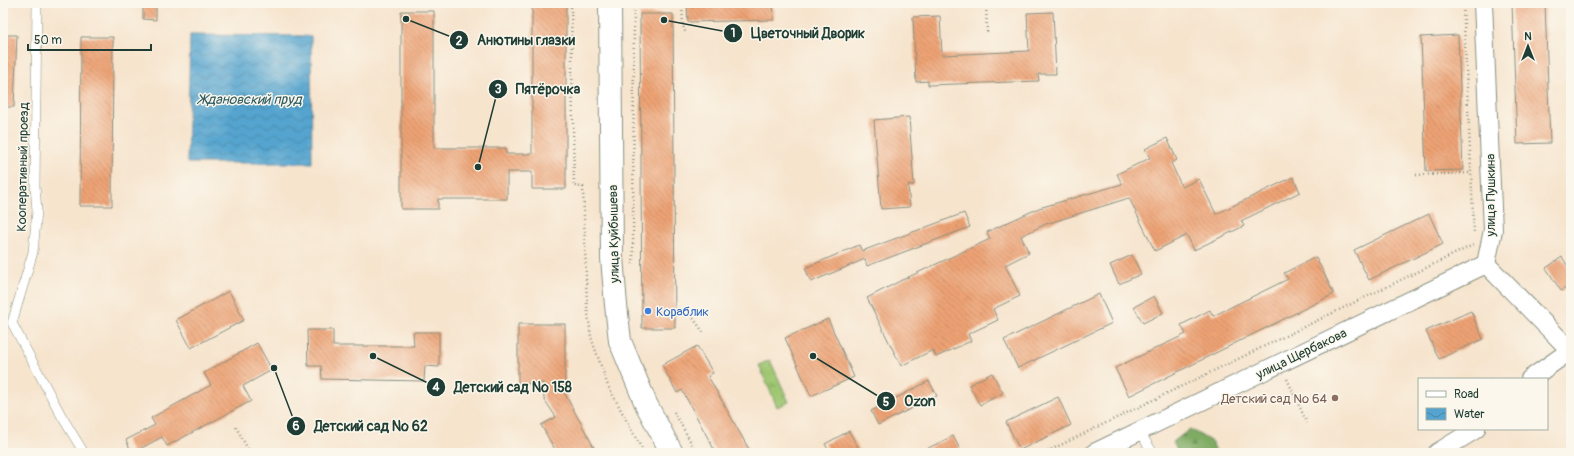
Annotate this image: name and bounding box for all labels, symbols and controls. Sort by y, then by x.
callout: Цветочный Дворик [723,20,873,46]
text: Цветочный Дворик [751,25,865,42]
scale bar [28,26,151,52]
text: 1 [731,26,735,41]
north arrow [1508,26,1548,66]
callout: Анютины глазки [449,27,583,53]
text: N [1524,30,1532,43]
text: Анютины глазки [477,32,576,49]
text: 50 m [34,33,62,48]
text: 2 [456,34,463,49]
callout: Пятёрочка [488,76,588,102]
text: Пятёрочка [516,81,581,98]
text: 3 [495,82,502,97]
water label: Ждановский пруд [196,91,303,108]
street label: Кооперативный проезд [14,102,32,232]
street label: улица Пушкина [1483,154,1499,237]
street label: улица Куйбышева [605,185,623,284]
place label: Кораблик [656,304,709,320]
marker: Кораблик [643,306,653,316]
street label: улица Щербакова [1253,325,1349,383]
callout: Детский сад № 158 [426,374,580,400]
legend [1418,378,1548,430]
text: Детский сад № 158 [453,379,572,396]
text: 4 [432,380,440,395]
text: Road [1454,387,1479,402]
callout: Ozon [876,388,943,414]
place label: Детский сад № 64 [1220,391,1327,407]
text: Ozon [904,393,936,410]
marker: Детский сад № 64 [1330,393,1340,403]
text: 5 [883,395,890,410]
text: Water [1454,407,1485,422]
callout: Детский сад № 62 [286,413,435,439]
text: Детский сад № 62 [313,418,428,435]
text: 6 [293,419,300,434]

